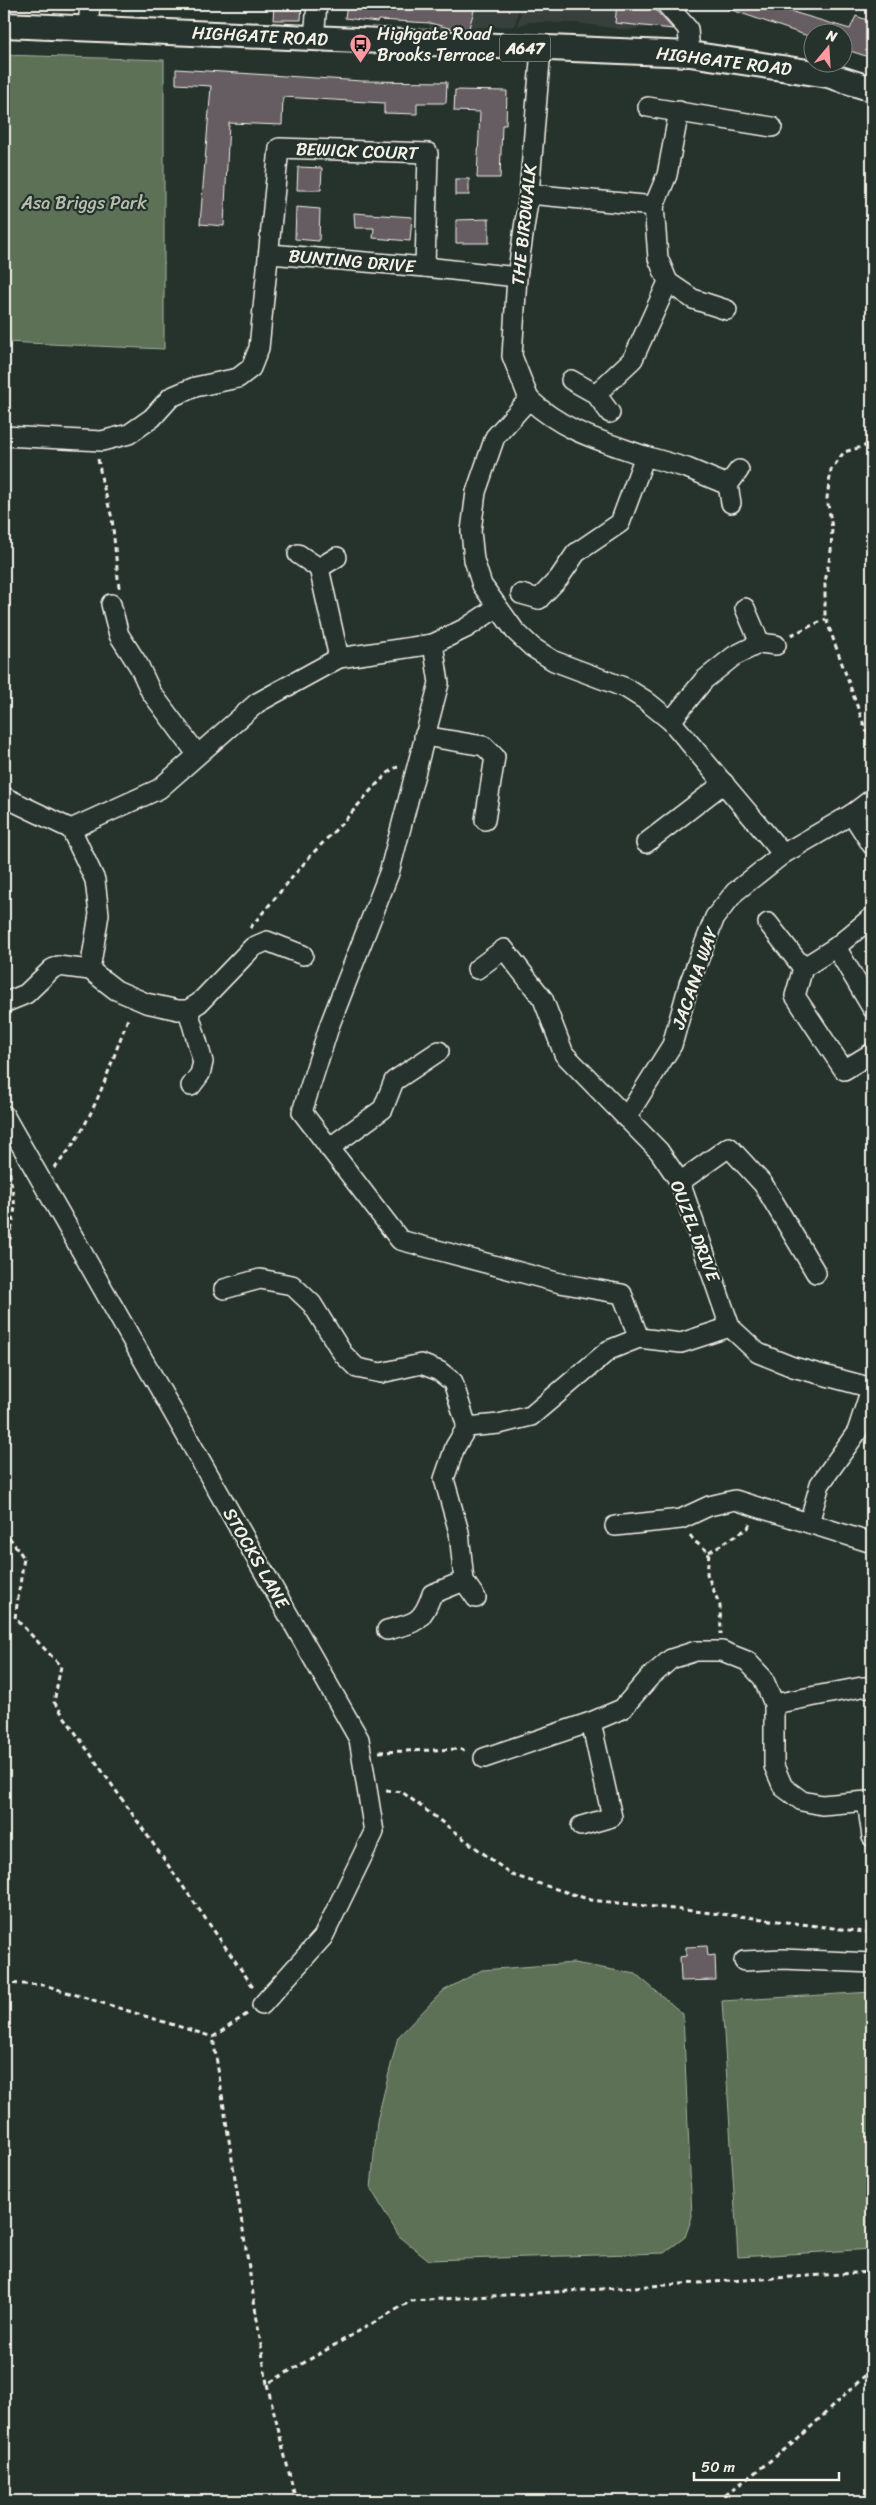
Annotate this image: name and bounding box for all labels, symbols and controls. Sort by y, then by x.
street label: HIGHGATE ROAD [191,16,329,56]
place label: Highgate Road Brooks Terrace [377,18,495,71]
north arrow [804,22,854,72]
text: N [822,22,841,50]
bus stop icon: Highgate Road Brooks Terrace [349,32,373,63]
road number: A647 [500,34,550,62]
street label: HIGHGATE ROAD [655,37,794,85]
street label: BEWICK COURT [295,133,420,169]
street label: THE BIRDWALK [502,162,546,287]
park label: Asa Briggs Park [20,187,147,219]
street label: BUNTING DRIVE [288,240,417,283]
street label: JACANA WAY [662,922,728,1034]
street label: OUZEL DRIVE [661,1175,729,1287]
street label: STOCKS LANE [214,1501,299,1616]
scale bar [694,2450,838,2482]
text: 50 m [701,2454,736,2480]

